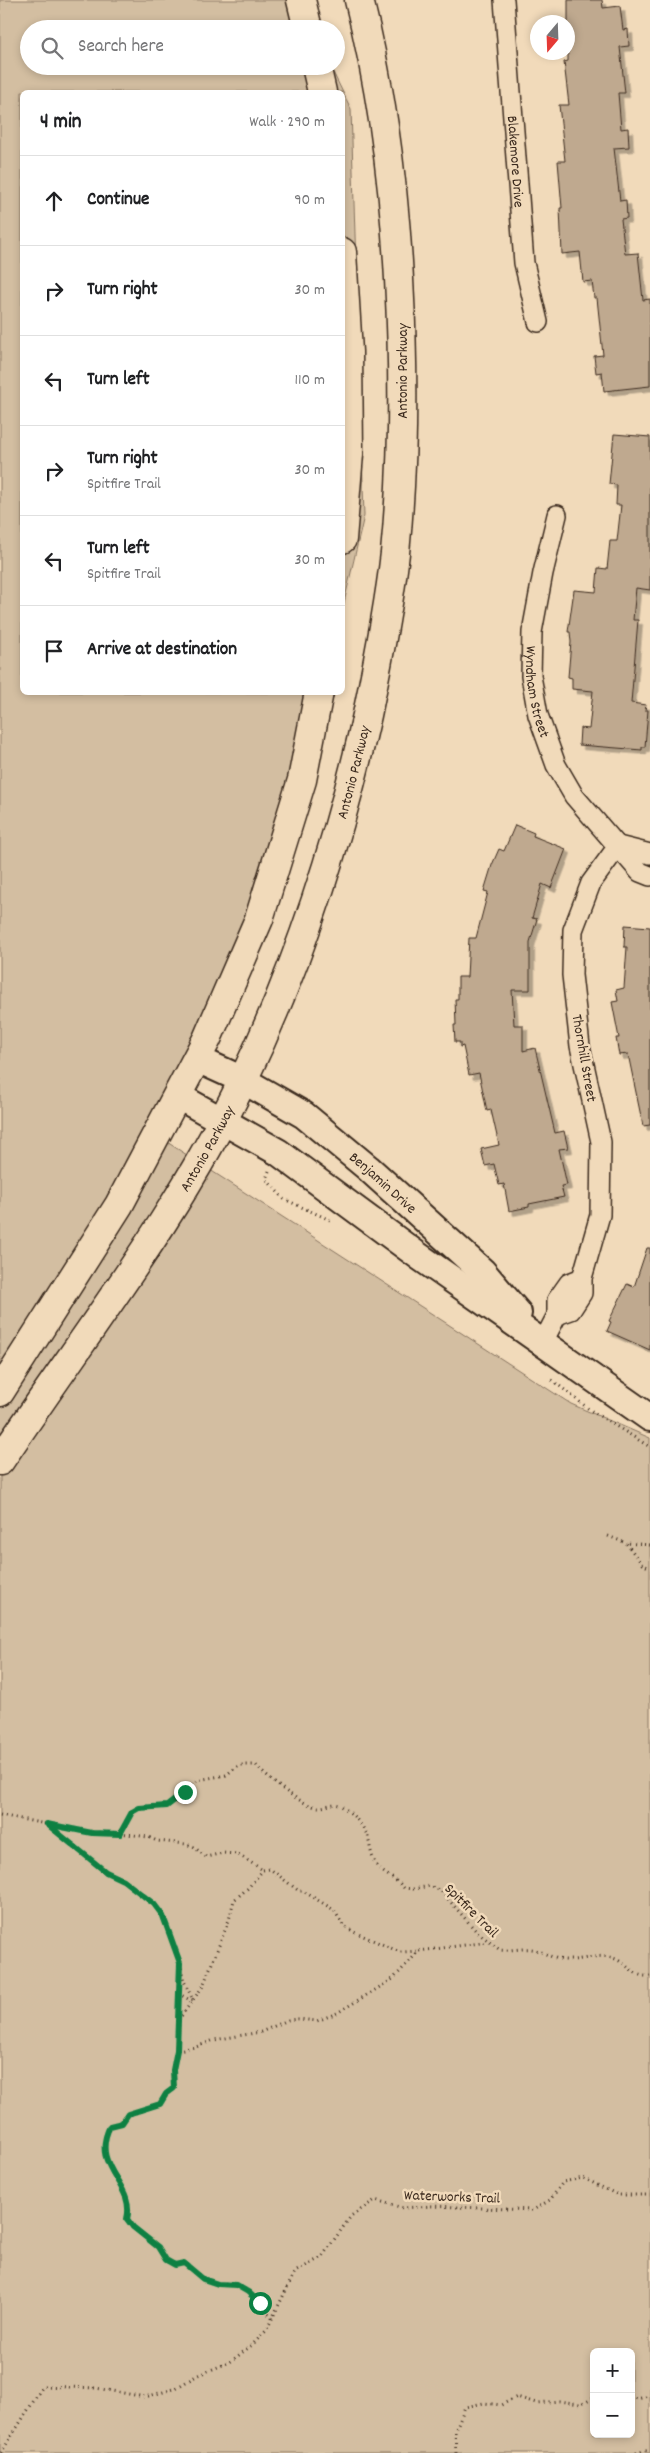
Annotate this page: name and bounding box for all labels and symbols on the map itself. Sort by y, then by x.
north arrow [530,15,575,60]
street label: Blakemore Drive [500,115,529,209]
street label: Antonio Parkway [393,322,415,419]
street label: Wyndham Street [518,646,554,742]
street label: Antonio Parkway [332,723,377,822]
street label: Thornhill Street [564,1013,602,1104]
street label: Antonio Parkway [175,1102,242,1197]
street label: Benjamin Drive [344,1148,421,1220]
route end [174,1781,197,1804]
street label: Spitfire Trail [438,1879,503,1944]
street label: Waterworks Trail [404,2185,501,2211]
route start [249,2292,272,2315]

